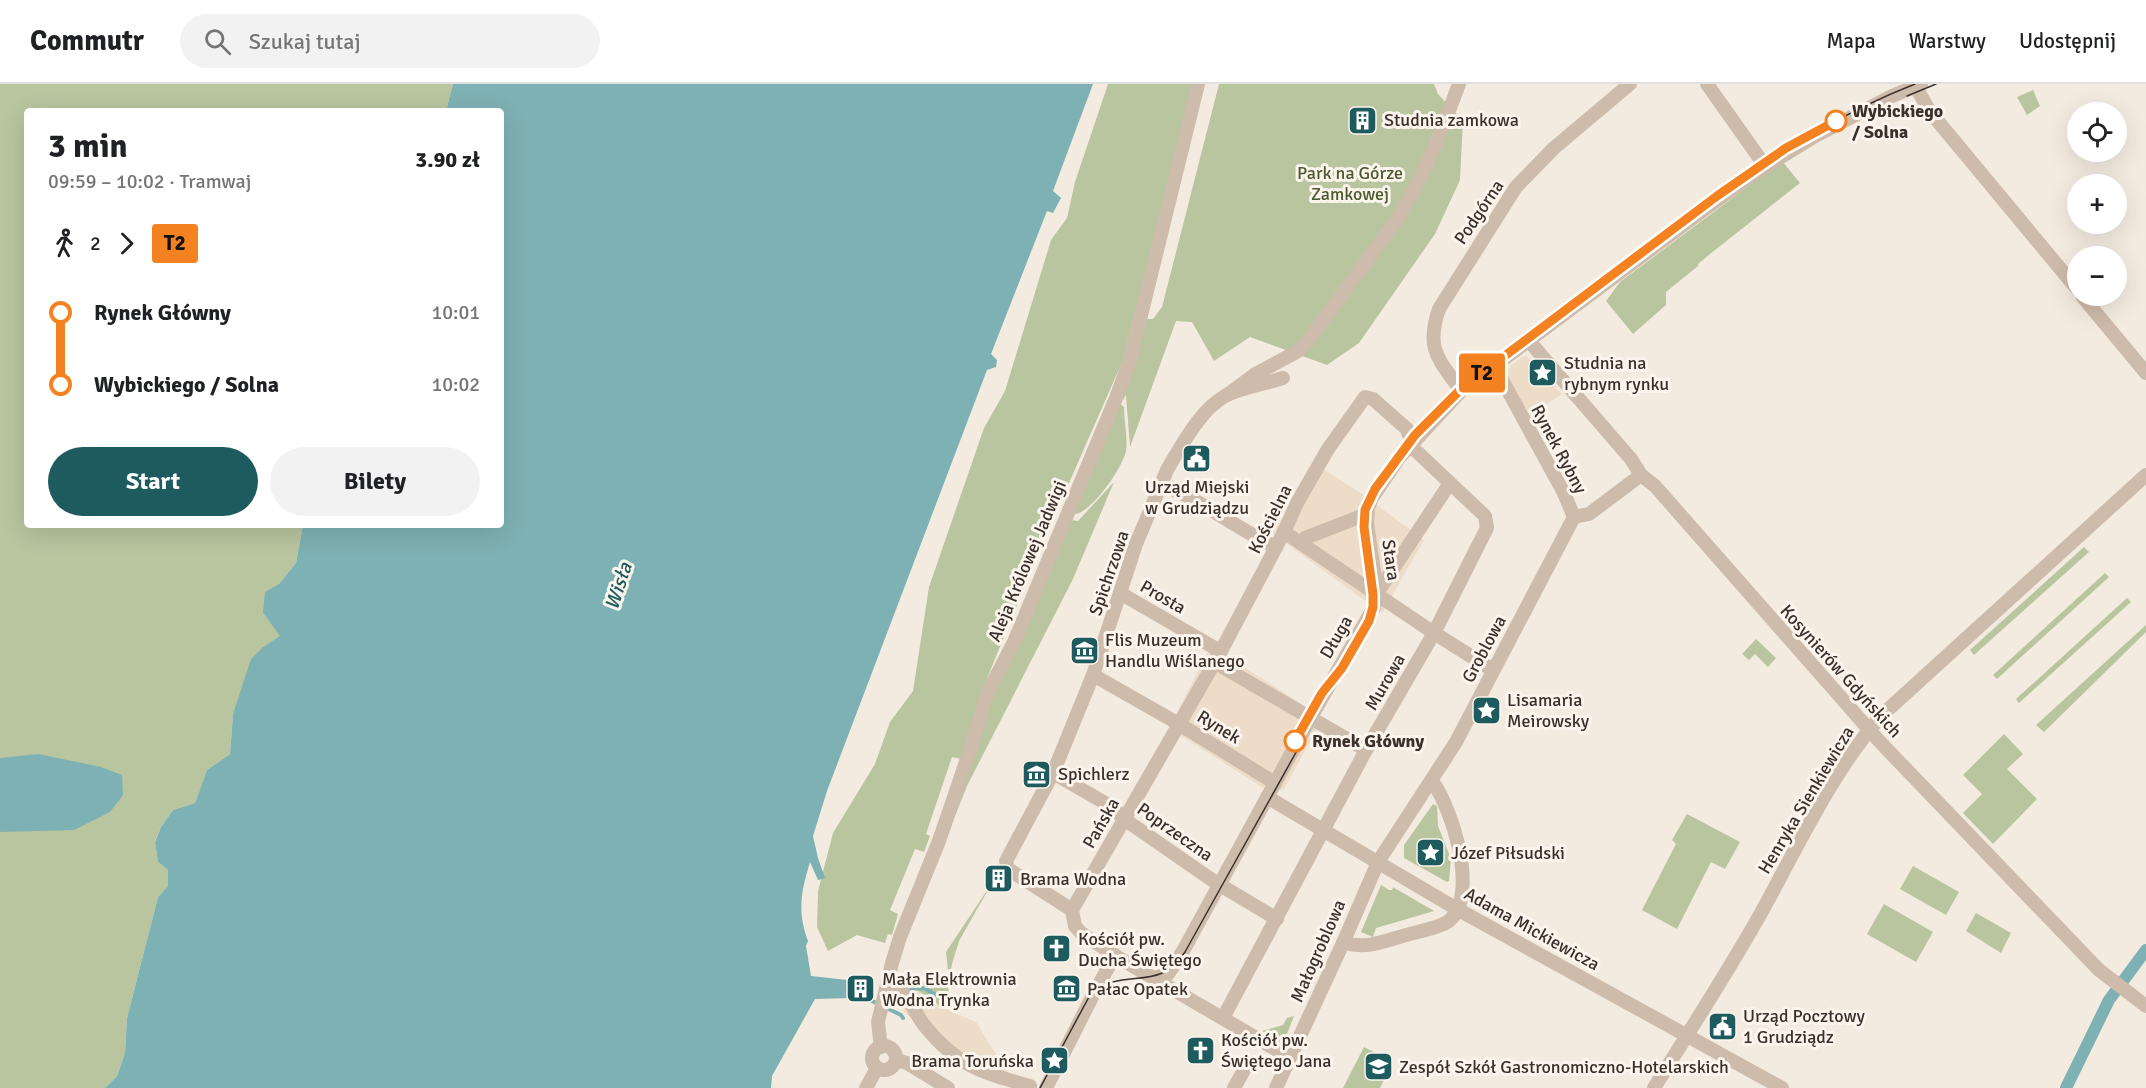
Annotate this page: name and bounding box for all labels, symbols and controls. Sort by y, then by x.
search box [180,14,600,68]
text: Commutr [30,24,144,58]
icon: search [201,25,234,58]
text: Szukaj tutaj [249,28,361,55]
text: Mapa [1826,28,1876,54]
text: Warstwy [1909,28,1986,54]
text: Udostępnij [2019,28,2116,54]
place label: Wybickiego / Solna [1852,100,1943,143]
map controls [2067,102,2127,306]
button: locate [2067,102,2127,162]
building icon: Studnia zamkowa [1347,104,1379,136]
place label: Studnia zamkowa [1384,109,1519,131]
marker: Wybickiego / Solna [1825,110,1847,132]
text: 3 min [48,126,128,167]
text: 3.90 zł [415,146,480,173]
park label: Park na Górze Zamkowej [1297,162,1403,205]
text: 09:59 – 10:02 · Tramwaj [48,169,251,194]
button: + [2067,174,2127,234]
street label: Podgórna [1449,176,1509,248]
icon: walk [48,227,81,260]
icon: forward [110,227,143,260]
text: T2 [164,230,186,256]
text: 2 [90,231,101,256]
button: − [2067,246,2127,306]
text: Rynek Główny [94,299,231,326]
text: 10:01 [431,300,480,325]
place label: Studnia na rybnym rynku [1564,352,1669,395]
line badge: T2 [1455,354,1509,392]
place icon: Studnia na rybnym rynku [1527,357,1559,389]
text: T2 [1471,360,1493,386]
text: Wybickiego / Solna [94,371,279,398]
text: 10:02 [431,372,480,397]
street label: Rynek Rybny [1526,401,1592,498]
public building icon: Urząd Miejski w Grudziądzu [1181,442,1213,474]
button: Start [48,447,258,516]
button: Bilety [270,447,480,516]
place label: Urząd Miejski w Grudziądzu [1145,476,1249,519]
street label: Aleja Królowej Jadwigi [983,477,1071,645]
street label: Kościelna [1243,481,1297,557]
street label: Spichrzowa [1084,528,1134,618]
street label: Stara [1377,538,1405,582]
water label: Wisła [599,559,638,613]
street label: Prosta [1136,575,1190,619]
street label: Kosynierów Gdyńskich [1775,600,1907,742]
street label: Długa [1315,612,1357,662]
street label: Groblowa [1457,612,1511,686]
place label: Flis Muzeum Handlu Wiślanego [1105,629,1245,672]
museum icon: Flis Muzeum Handlu Wiślanego [1068,634,1100,666]
street label: Murowa [1360,650,1410,714]
place label: Lisamaria Meirowsky [1507,689,1590,732]
place icon: Lisamaria Meirowsky [1470,694,1502,726]
street label: Rynek [1193,705,1245,749]
street label: Henryka Sienkiewicza [1753,722,1859,878]
marker: Rynek Główny [1284,730,1306,752]
place label: Rynek Główny [1312,730,1424,752]
museum icon: Spichlerz [1021,758,1053,790]
place label: Spichlerz [1058,763,1130,785]
street label: Pańska [1078,794,1124,852]
street label: Poprzeczna [1133,798,1217,866]
place icon: Józef Piłsudski [1414,837,1446,869]
place label: Józef Piłsudski [1451,842,1565,864]
building icon: Brama Wodna [983,863,1015,895]
place label: Brama Wodna [1020,868,1126,890]
street label: Adama Mickiewicza [1461,883,1603,975]
street label: Małogroblowa [1286,896,1350,1006]
place label: Kościół pw. Ducha Świętego [1078,928,1202,971]
church icon: Kościół pw. Ducha Świętego [1041,933,1073,965]
place label: Mała Elektrownia Wodna Trynka [882,968,1017,1011]
building icon: Mała Elektrownia Wodna Trynka [845,973,877,1005]
museum icon: Pałac Opatek [1050,973,1082,1005]
place label: Pałac Opatek [1087,978,1188,1000]
place label: Urząd Pocztowy 1 Grudziądz [1743,1005,1865,1048]
public building icon: Urząd Pocztowy 1 Grudziądz [1706,1010,1738,1042]
place label: Kościół pw. Świętego Jana [1221,1029,1331,1072]
church icon: Kościół pw. Świętego Jana [1184,1034,1216,1066]
place icon: Brama Toruńska [1039,1045,1071,1077]
place label: Brama Toruńska [911,1050,1034,1072]
school or university icon: Zespół Szkół Gastronomiczno-Hotelarskich [1362,1051,1394,1083]
place label: Zespół Szkół Gastronomiczno-Hotelarskich [1399,1056,1729,1078]

